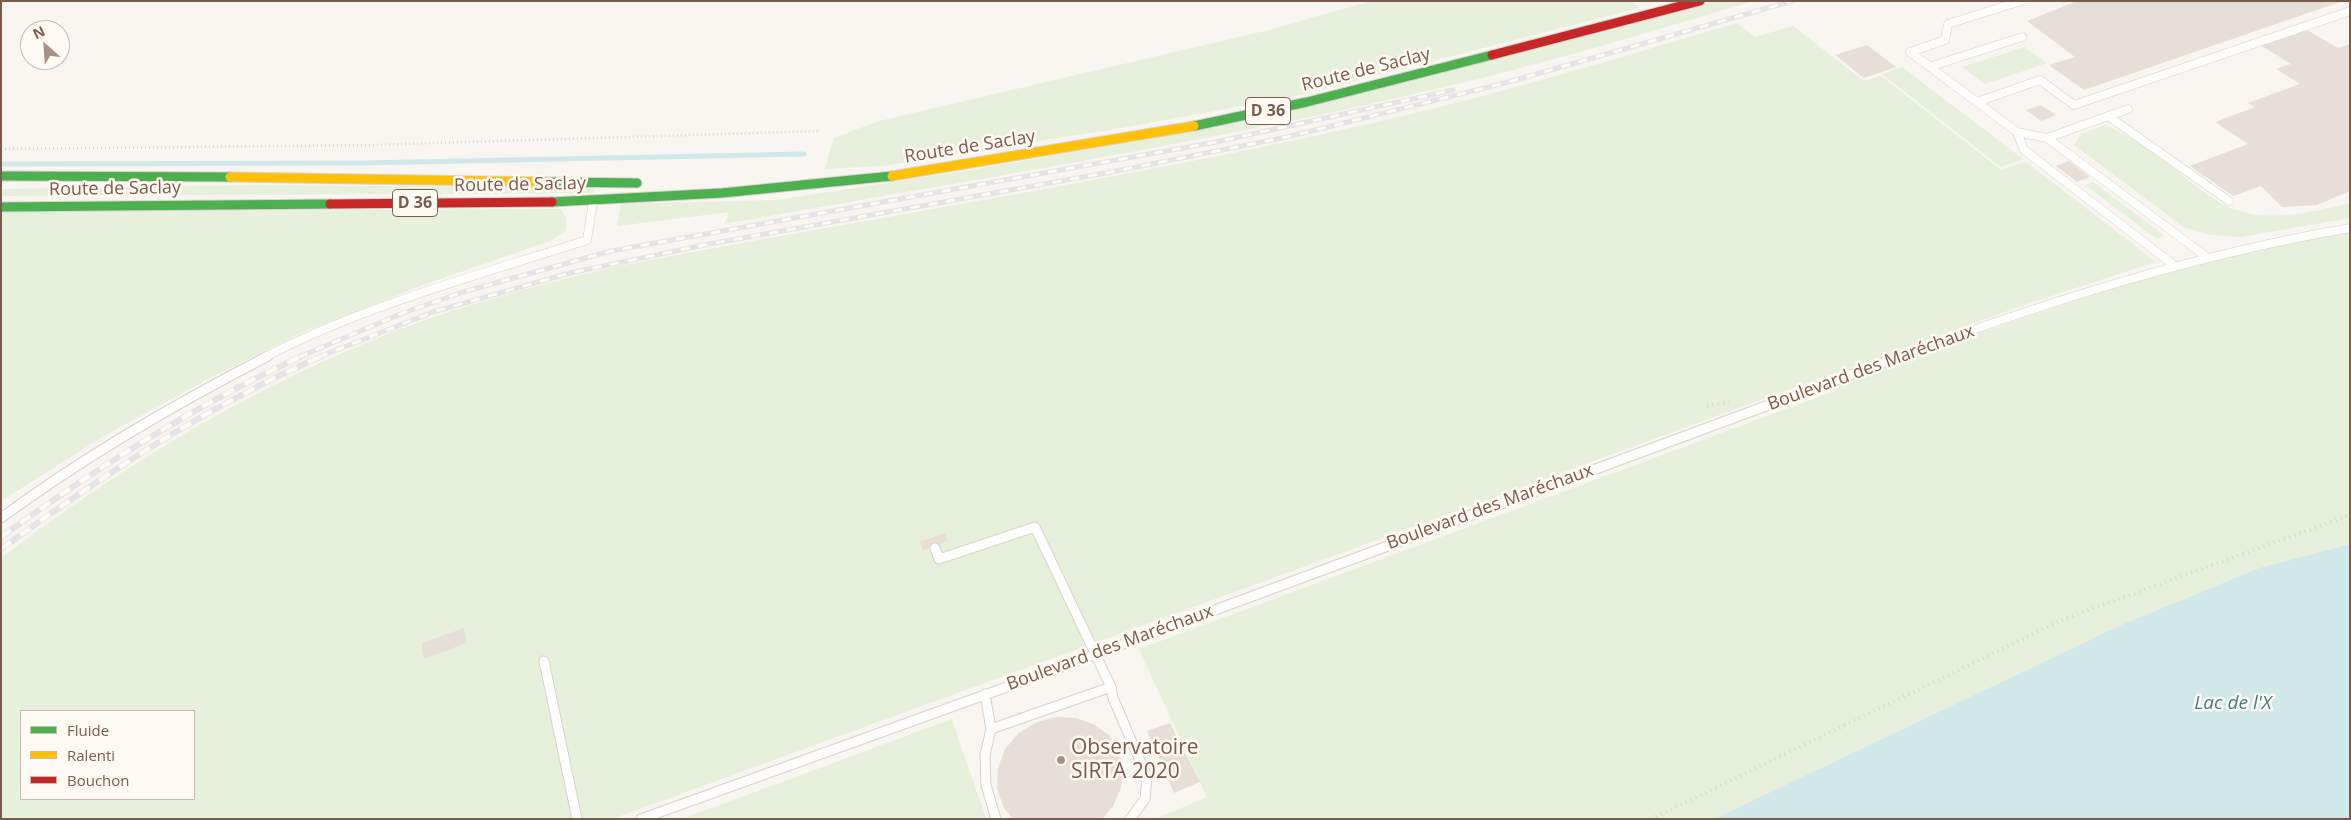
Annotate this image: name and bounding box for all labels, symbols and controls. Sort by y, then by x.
north arrow [20,20,70,70]
text: N [29,21,48,43]
street label: Route de Saclay [1299,44,1433,96]
road number: D 36 [1246,98,1290,124]
street label: Route de Saclay [903,126,1037,168]
street label: Route de Saclay [454,173,586,197]
street label: Route de Saclay [49,177,181,201]
road number: D 36 [392,190,438,217]
street label: Boulevard des Maréchaux [1765,321,1977,415]
street label: Boulevard des Maréchaux [1384,460,1596,554]
street label: Boulevard des Maréchaux [1004,601,1216,695]
water label: Lac de l'X [2194,693,2272,715]
legend [20,710,195,800]
text: Fluide [67,720,109,740]
place label: Observatoire SIRTA 2020 [1071,735,1199,785]
text: Ralenti [67,745,115,765]
marker: Observatoire SIRTA 2020 [1055,754,1067,766]
text: Bouchon [67,770,130,790]

